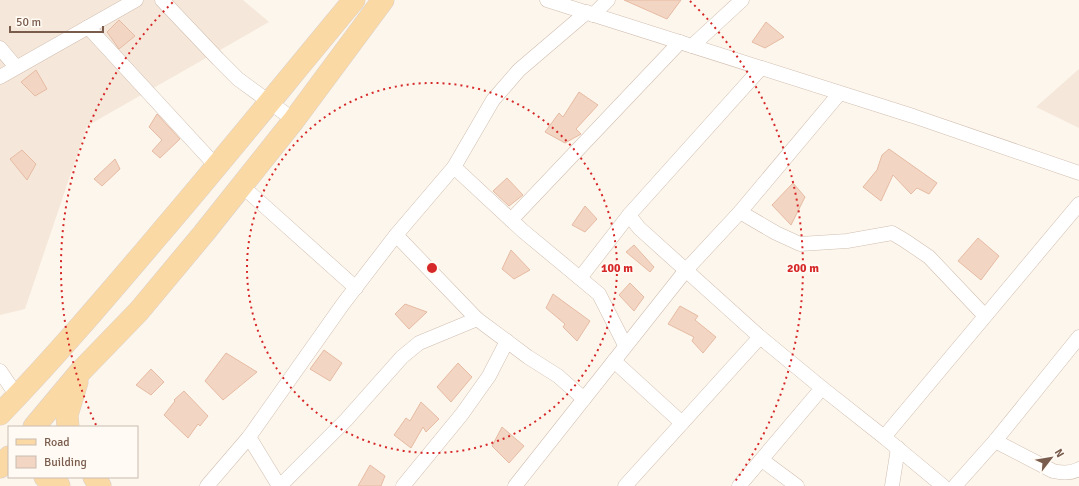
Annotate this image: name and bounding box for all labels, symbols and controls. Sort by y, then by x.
scale bar [10,8,103,34]
text: 50 m [16,15,41,30]
centre of rings [425,261,439,275]
text: 100 m [601,261,633,276]
text: 200 m [787,261,819,276]
legend [8,426,138,478]
text: Road [44,435,70,450]
north arrow [1031,438,1071,478]
text: N [1052,446,1067,460]
text: Building [44,455,87,470]

